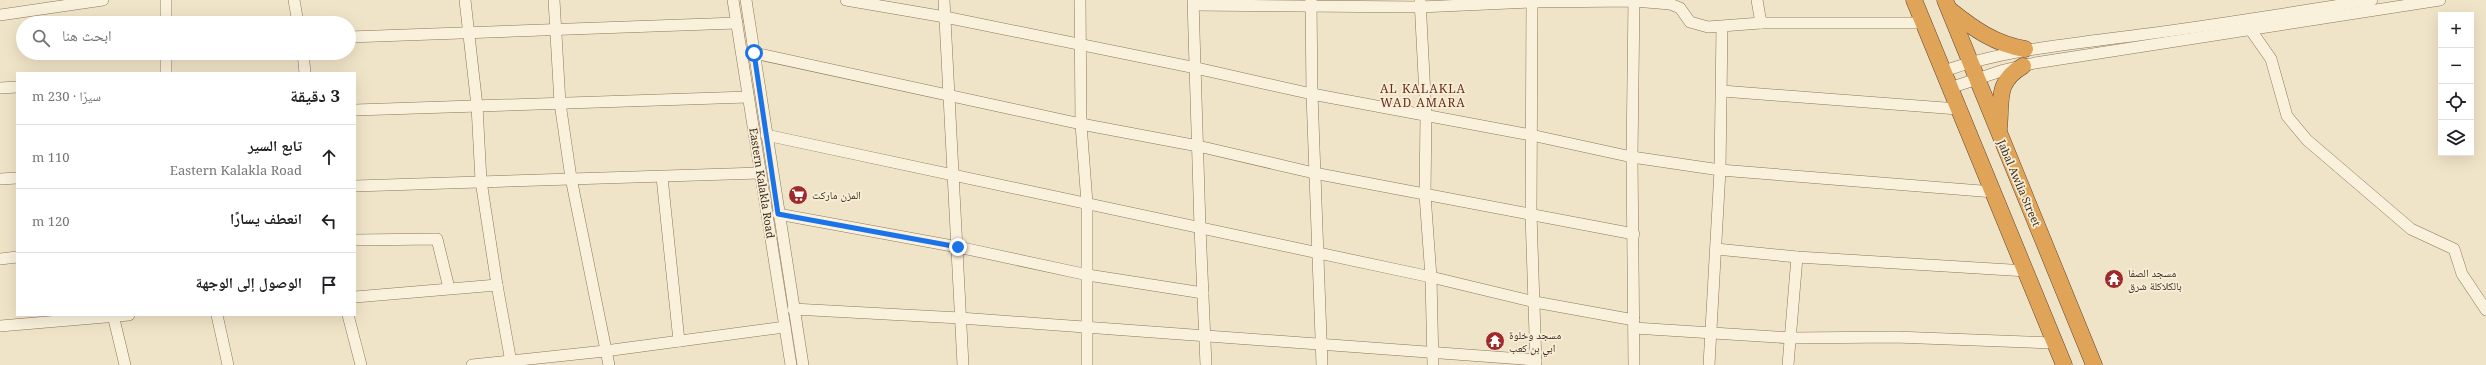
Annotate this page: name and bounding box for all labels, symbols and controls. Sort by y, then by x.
map controls [2438,12,2474,156]
button: + [2438,12,2474,48]
search box [16,16,356,60]
text: ابحث هنا [62,25,112,45]
icon: search [30,27,52,49]
route start [745,44,763,62]
button: − [2438,48,2474,84]
district label: AL KALAKLA WAD AMARA [1380,80,1466,111]
text: 3 دقيقة [290,84,340,107]
button: locate [2438,84,2474,120]
text: سيرًا · 230 m [32,87,101,105]
button: layers [2438,120,2474,156]
street label: Eastern Kalakla Road [746,127,779,240]
text: تابع السير [248,135,302,155]
street label: Jabal Awlia Street [1994,136,2045,229]
icon: ahead [318,146,340,168]
text: 110 m [32,148,70,166]
text: Eastern Kalakla Road [170,161,302,179]
supermarket icon: المزن ماركت [787,184,809,206]
place label: المزن ماركت [812,187,861,202]
text: انعطف يسارًا [230,208,302,228]
icon: left [318,210,340,232]
text: 120 m [32,212,70,230]
route end [949,238,967,256]
place label: مسجد الصفا بالكلاكلة شرق [2128,265,2182,293]
temple icon: مسجد الصفا بالكلاكلة شرق [2103,268,2125,290]
text: الوصول إلى الوجهة [196,272,302,292]
icon: arrive [318,274,340,296]
place label: مسجد وخلوة ابي بن كعب [1509,327,1561,357]
temple icon: مسجد وخلوة ابي بن كعب [1484,330,1506,352]

